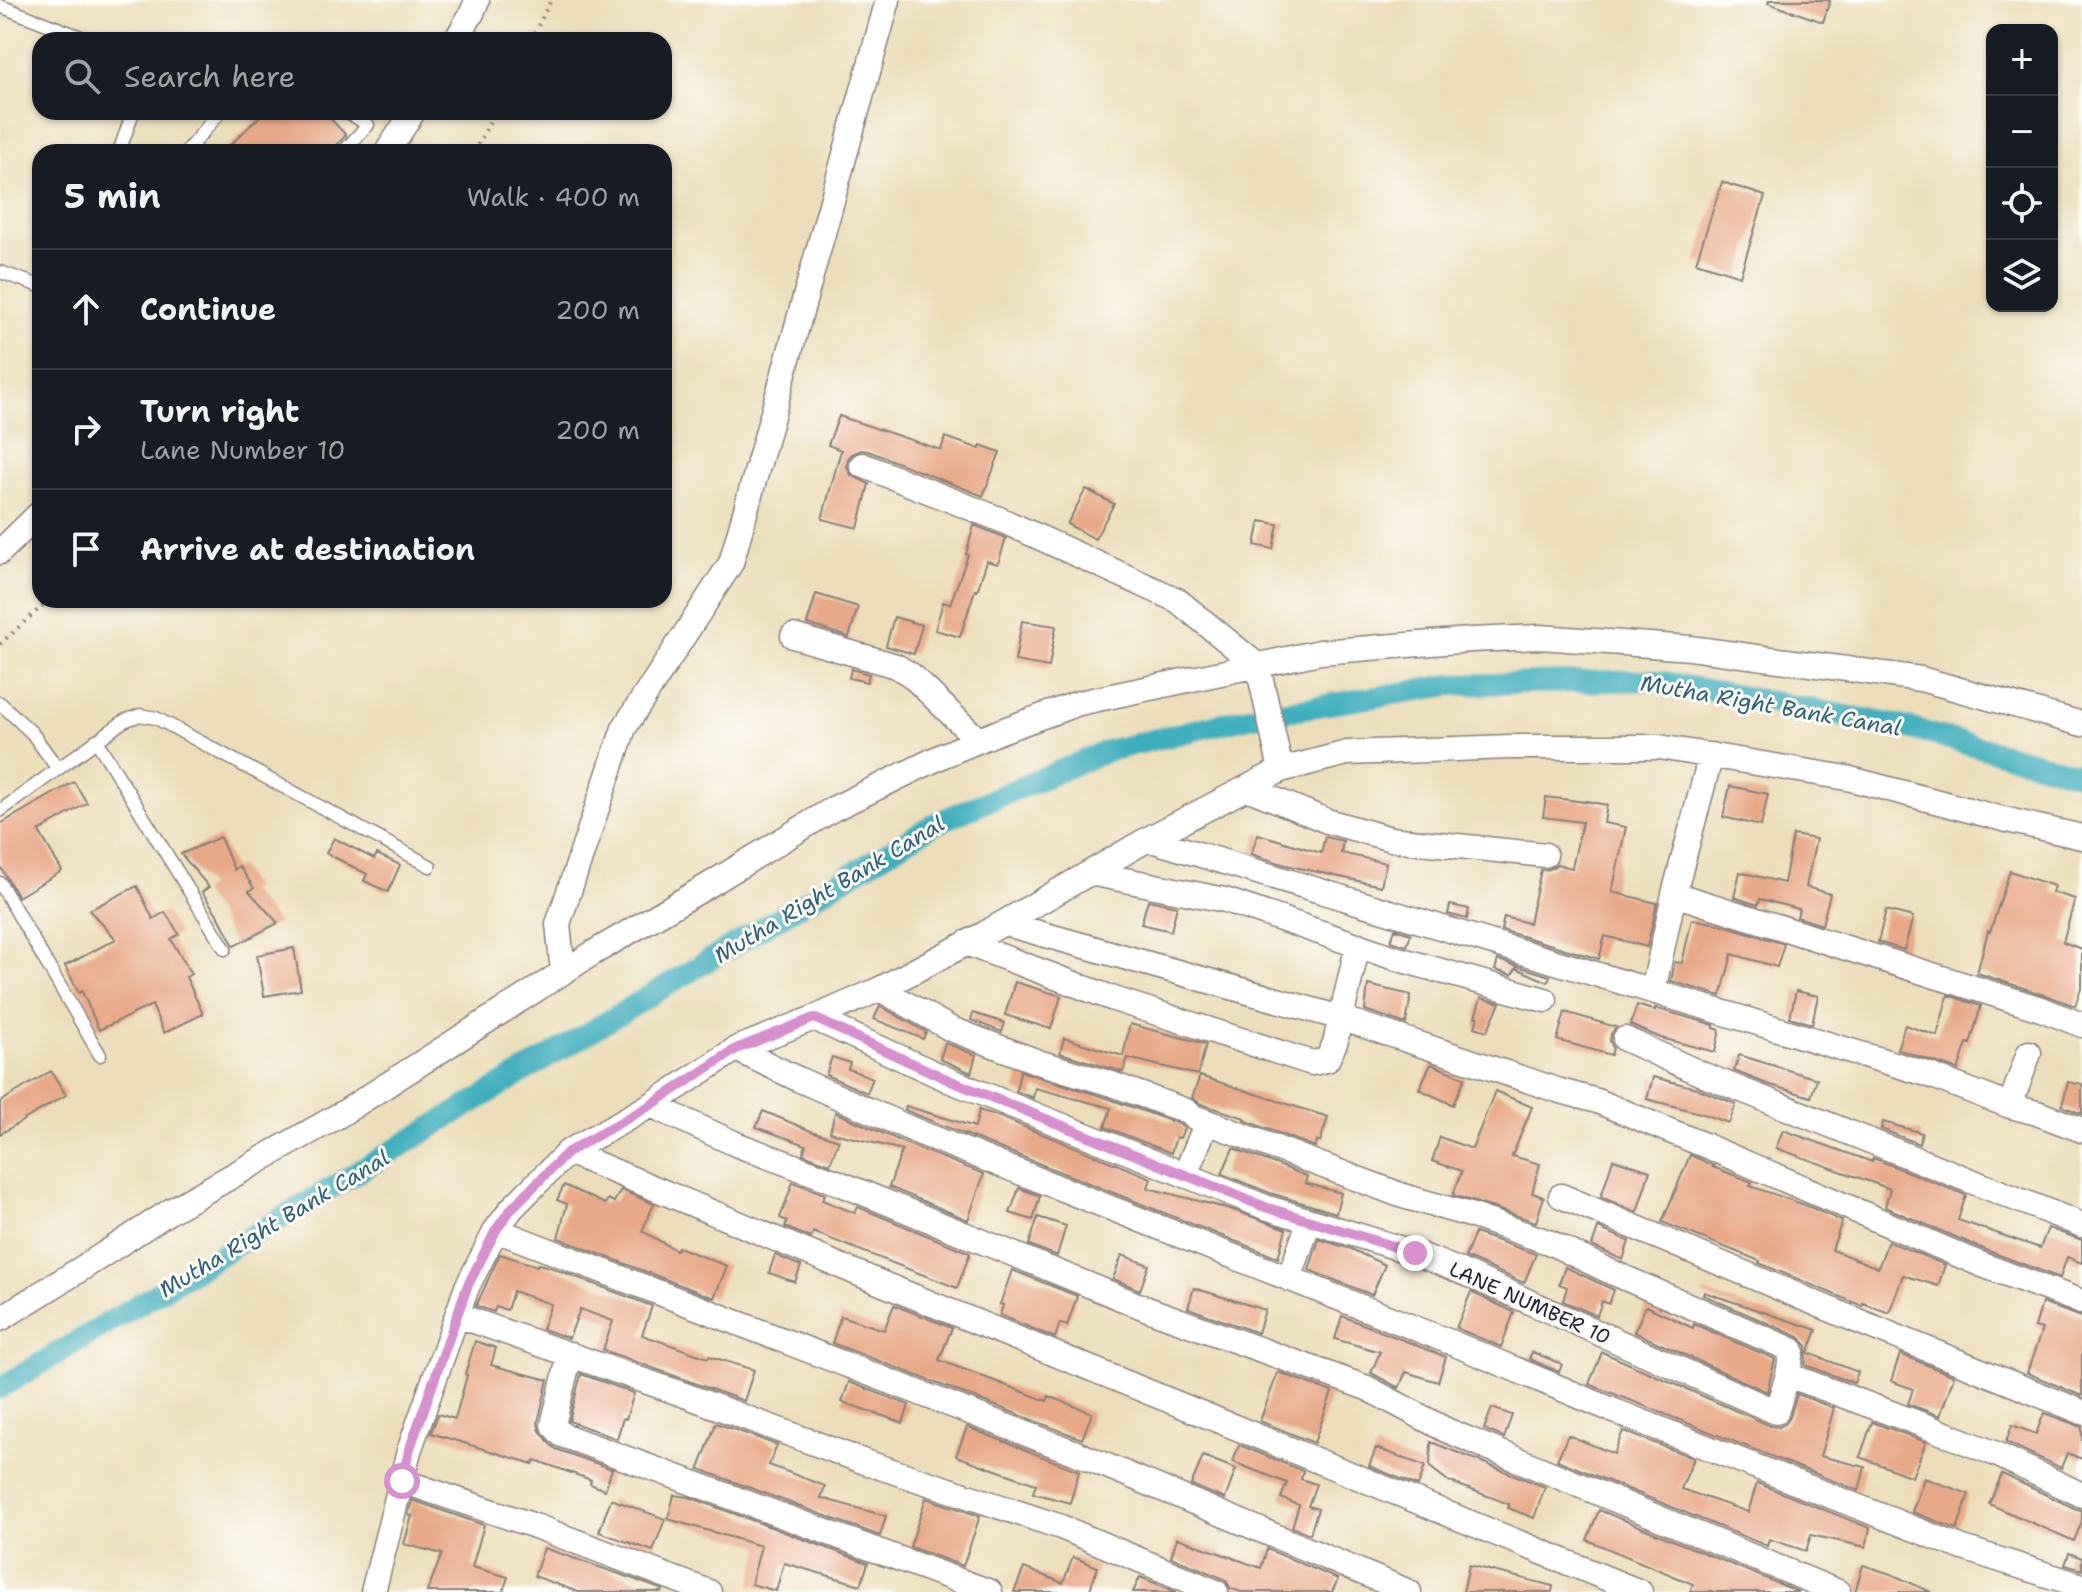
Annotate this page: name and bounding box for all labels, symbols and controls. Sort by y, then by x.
map controls [1986,24,2058,312]
button: + [1986,24,2058,96]
search box [32,32,672,120]
icon: search [60,54,104,98]
text: Search here [124,56,295,97]
button: − [1986,96,2058,168]
button: locate [1986,168,2058,240]
text: 5 min [64,173,161,219]
text: Walk · 400 m [467,179,640,214]
button: layers [1986,240,2058,312]
icon: ahead [64,287,108,331]
text: Continue [140,289,276,330]
text: 200 m [555,292,640,327]
text: Turn right [140,391,299,432]
icon: right [64,407,108,451]
text: 200 m [555,412,640,447]
text: Lane Number 10 [140,432,345,467]
icon: arrive [64,527,108,571]
text: Arrive at destination [140,529,475,570]
water label: Mutha Right Bank Canal [1638,668,1904,743]
water label: Mutha Right Bank Canal [709,809,950,970]
water label: Mutha Right Bank Canal [154,1143,395,1304]
route end [1397,1235,1433,1271]
street label: LANE NUMBER 10 [1445,1256,1615,1350]
route start [384,1463,420,1499]

